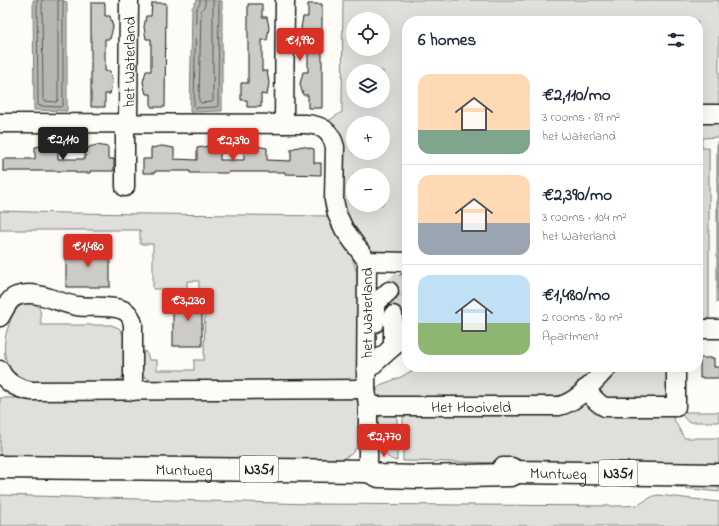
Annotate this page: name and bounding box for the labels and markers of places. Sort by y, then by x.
pin: €1,990 [267,28,333,62]
pin: €2,110 [30,127,96,161]
pin: €2,390 [200,128,266,162]
pin: €1,480 [55,234,121,268]
pin: €3,230 [155,288,221,322]
pin: €2,770 [351,424,417,458]

